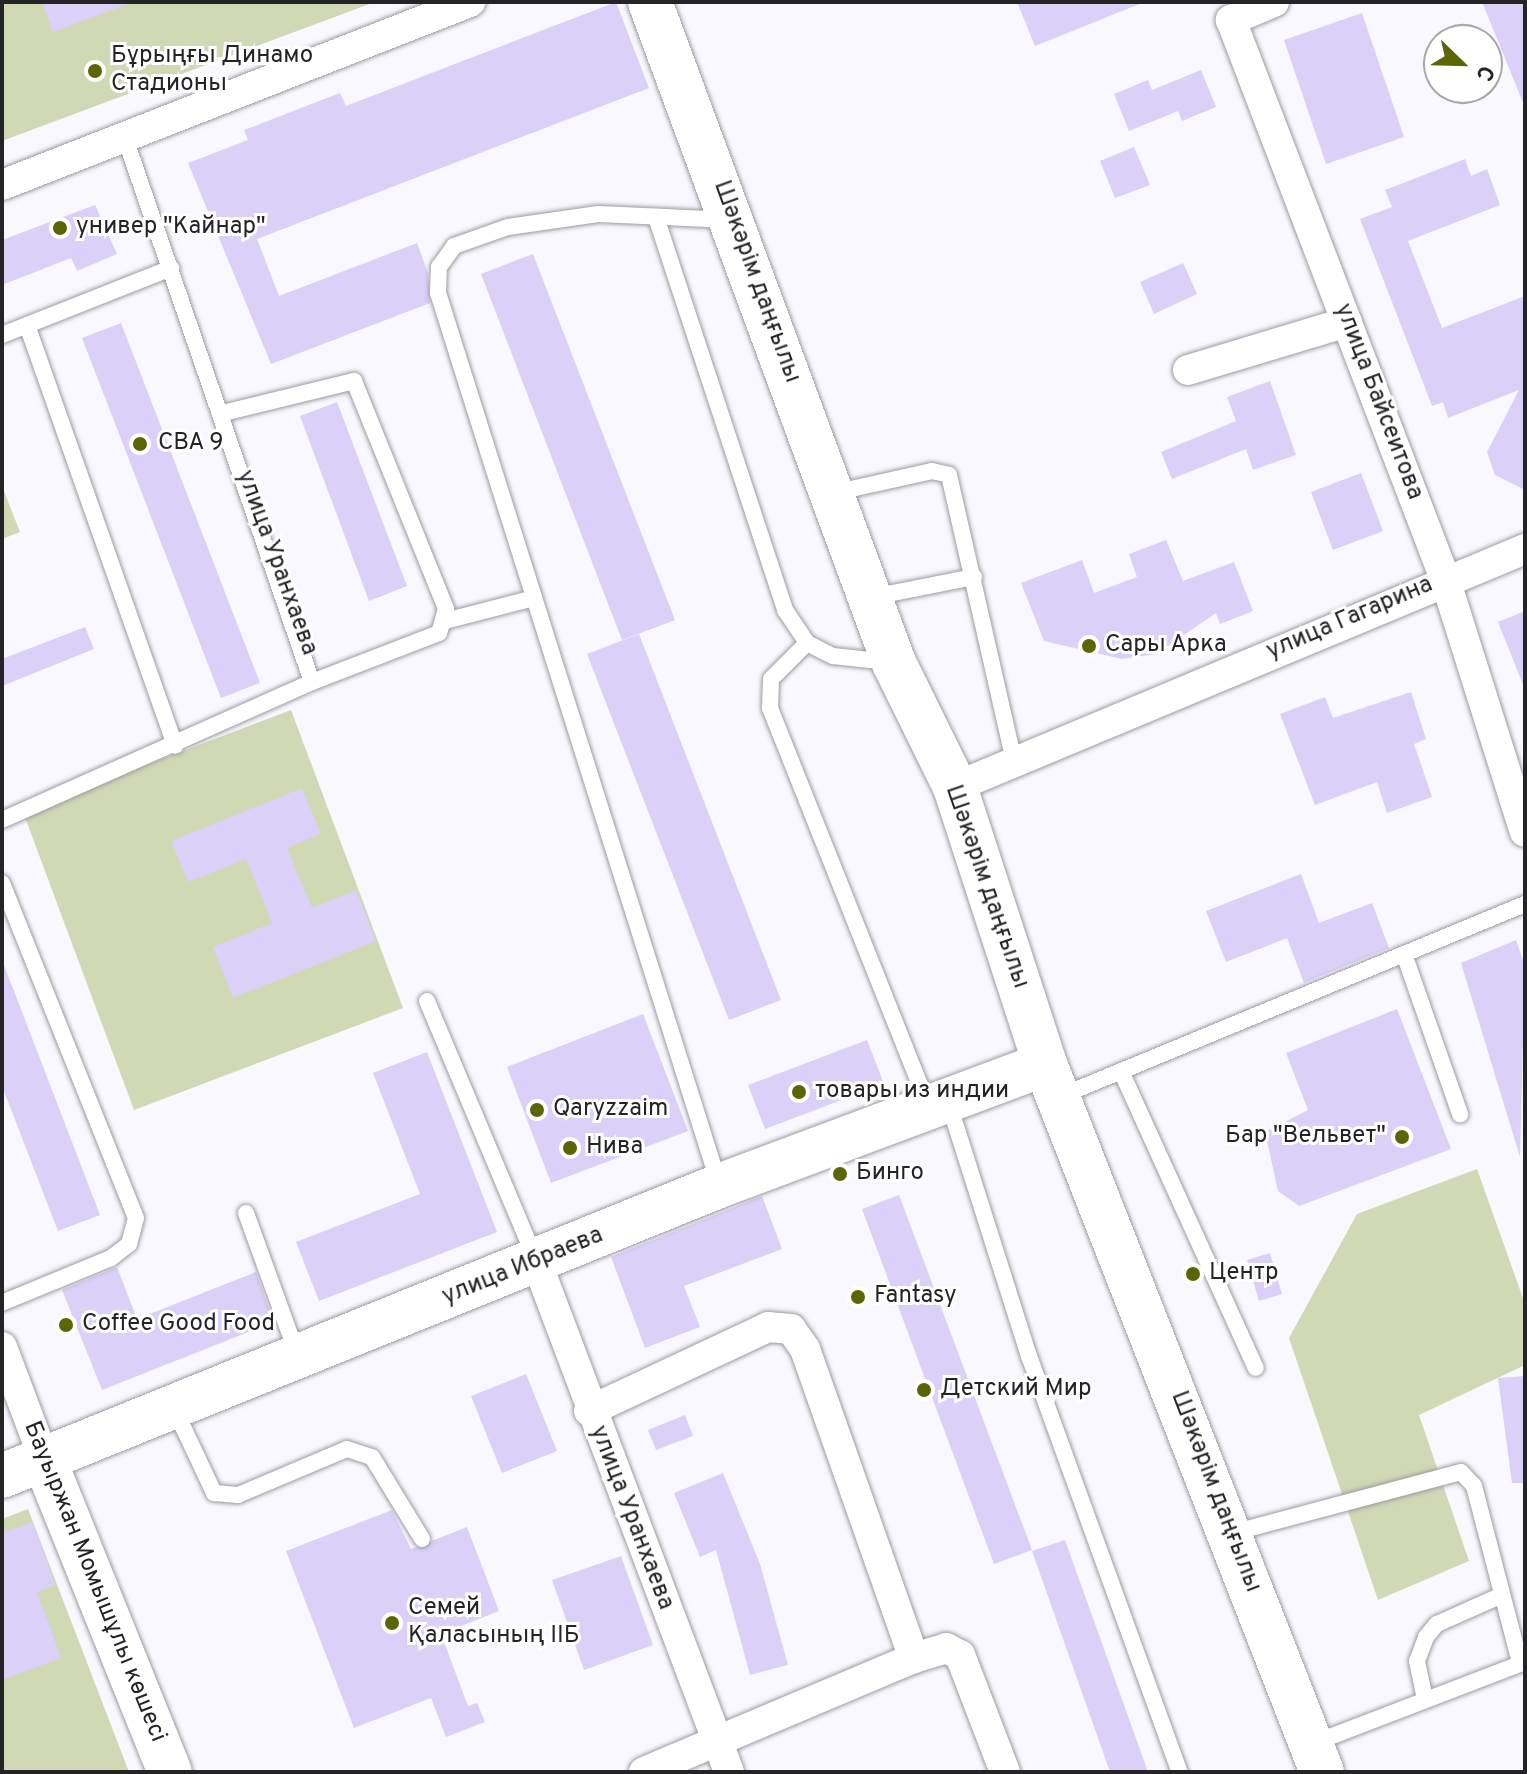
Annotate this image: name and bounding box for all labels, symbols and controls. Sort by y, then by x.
north arrow [1423,24,1503,104]
place label: Бұрыңғы Динамо Стадионы [111,43,313,99]
text: С [1469,61,1499,85]
marker: Бұрыңғы Динамо Стадионы [86,62,104,80]
street label: Шәкәрім даңғылы [706,177,806,387]
place label: универ "Кайнар" [76,214,266,242]
marker: универ "Кайнар" [51,219,69,237]
street label: улица Байсеитова [1327,300,1429,504]
place label: СВА 9 [158,430,225,458]
marker: СВА 9 [129,433,151,455]
street label: улица Уранхаева [229,467,323,659]
street label: улица Гагарина [1263,571,1437,667]
place label: Сары Арка [1105,632,1228,660]
marker: Сары Арка [1080,637,1098,655]
street label: Шәкәрім даңғылы [938,782,1034,992]
place label: товары из индии [815,1078,1009,1106]
marker: товары из индии [790,1083,808,1101]
place label: Qaryzzaim [553,1096,668,1124]
marker: Qaryzzaim [528,1101,546,1119]
place label: Бар "Вельвет" [1225,1123,1386,1151]
marker: Бар "Вельвет" [1393,1128,1411,1146]
place label: Нива [586,1134,643,1162]
marker: Нива [561,1139,579,1157]
place label: Бинго [856,1160,924,1188]
marker: Бинго [831,1165,849,1183]
street label: улица Ибраева [438,1222,608,1312]
place label: Центр [1209,1260,1279,1288]
marker: Центр [1184,1265,1202,1283]
place label: Fantasy [874,1283,957,1311]
marker: Fantasy [849,1288,867,1306]
place label: Coffee Good Food [82,1311,275,1339]
marker: Coffee Good Food [57,1316,75,1334]
place label: Детский Мир [940,1376,1092,1404]
marker: Детский Мир [915,1381,933,1399]
street label: Шәкәрім даңғылы [1163,1387,1267,1597]
street label: Бауыржан Момышұлы көшесі [16,1417,172,1747]
street label: улица Уранхаева [583,1422,679,1614]
place label: Семей Қаласының ІІБ [408,1595,579,1651]
marker: Семей Қаласының ІІБ [383,1614,401,1632]

